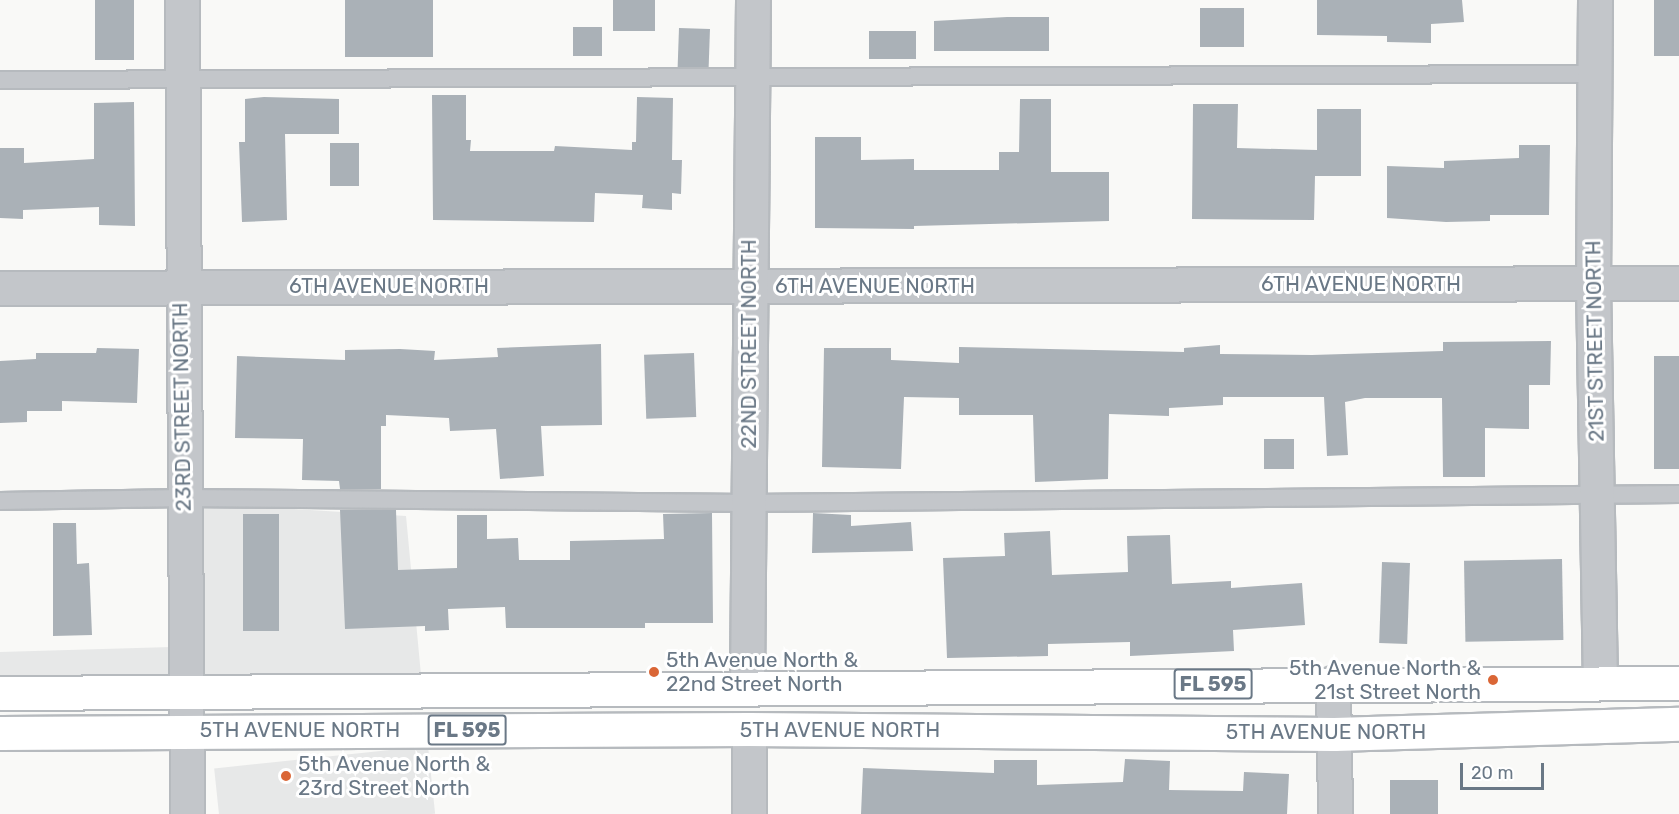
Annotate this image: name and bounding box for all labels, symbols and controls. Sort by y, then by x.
street label: 22ND STREET NORTH [736,239,762,449]
street label: 21ST STREET NORTH [1581,239,1609,443]
street label: 6TH AVENUE NORTH [1261,271,1461,297]
street label: 6TH AVENUE NORTH [289,273,489,299]
street label: 6TH AVENUE NORTH [775,273,975,299]
street label: 23RD STREET NORTH [168,302,196,512]
place label: 5th Avenue North & 22nd Street North [666,647,859,697]
place label: 5th Avenue North & 21st Street North [1288,655,1481,705]
marker: 5th Avenue North & 22nd Street North [647,665,661,679]
road number: FL 595 [1172,667,1254,701]
marker: 5th Avenue North & 21st Street North [1486,673,1500,687]
road number: FL 595 [426,713,508,747]
street label: 5TH AVENUE NORTH [199,717,401,743]
street label: 5TH AVENUE NORTH [739,717,941,743]
street label: 5TH AVENUE NORTH [1225,719,1427,745]
place label: 5th Avenue North & 23rd Street North [298,751,491,801]
scale bar [1463,751,1547,789]
text: 20 m [1471,762,1513,784]
marker: 5th Avenue North & 23rd Street North [279,769,293,783]

